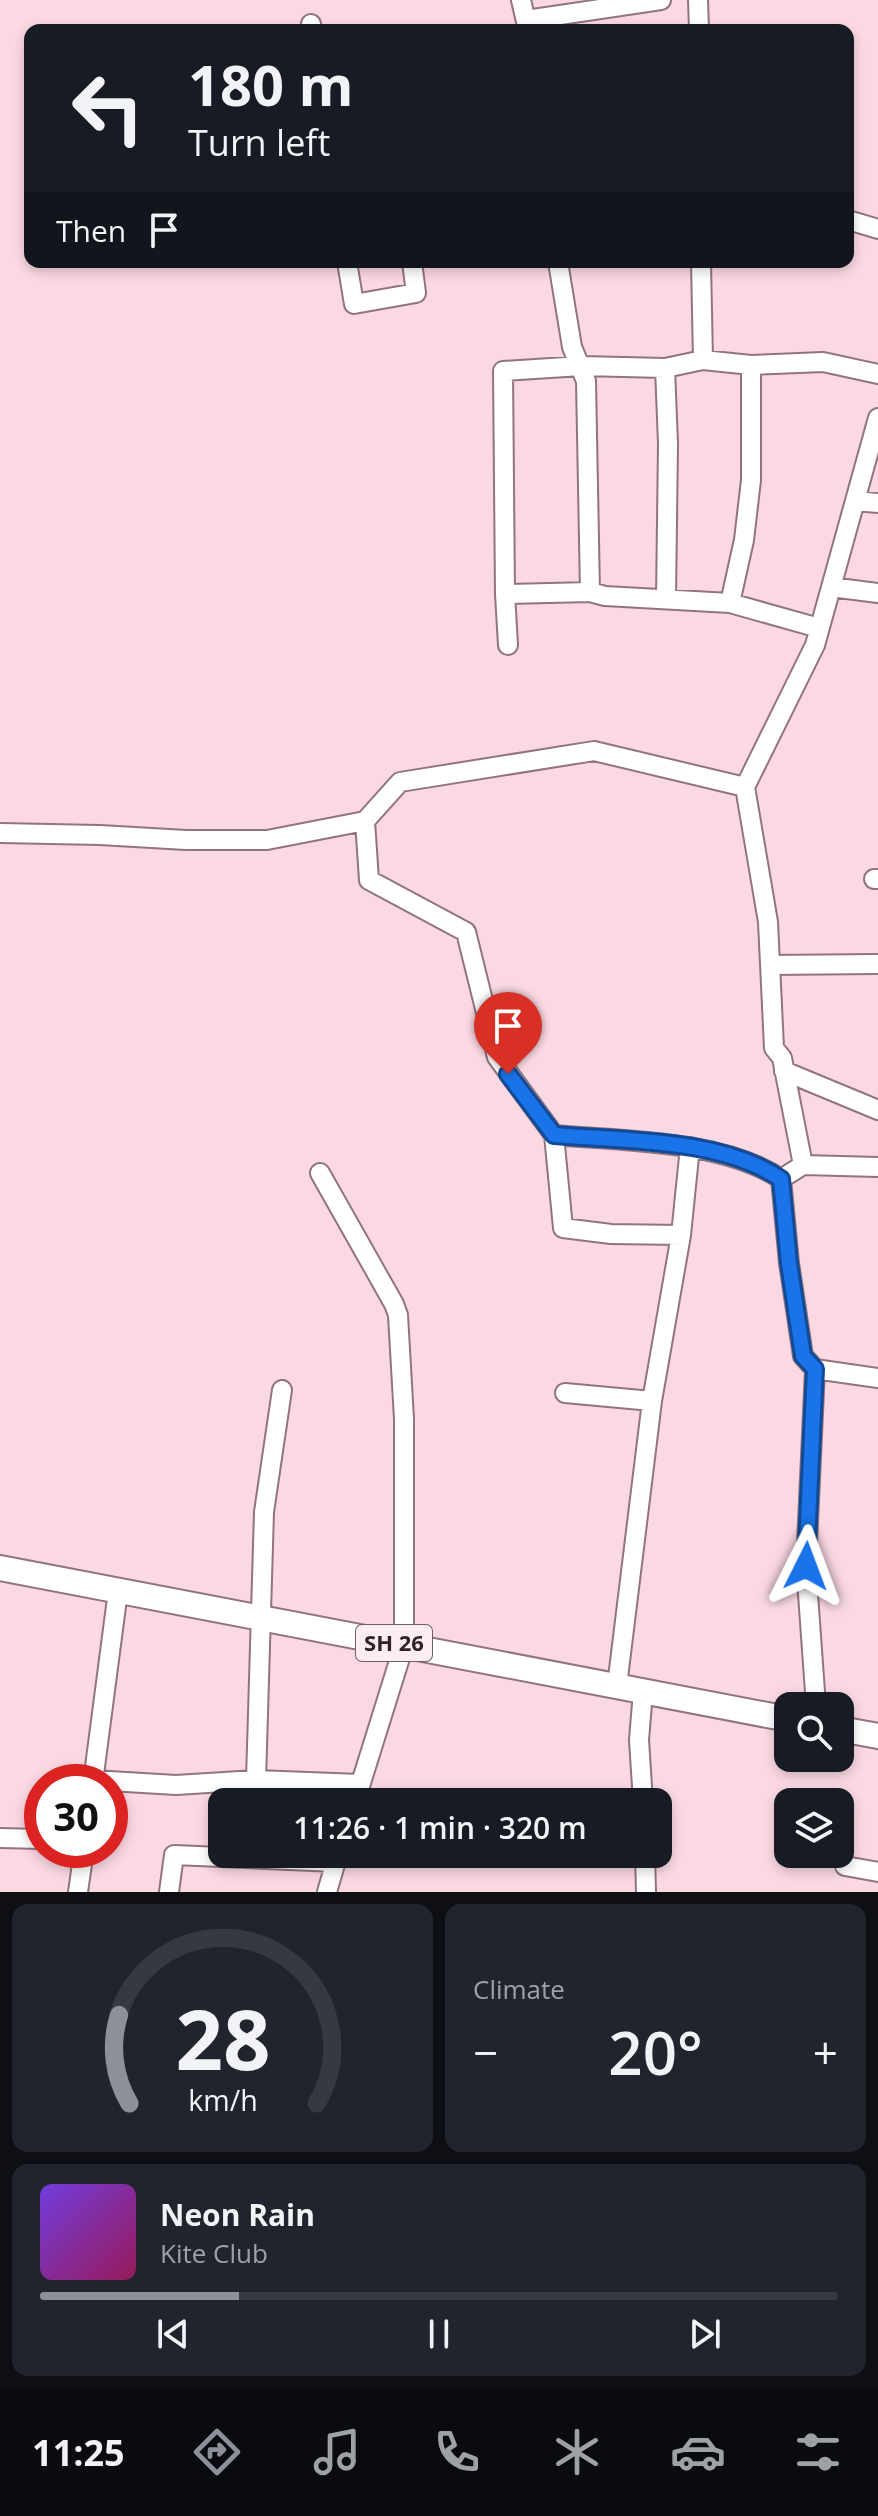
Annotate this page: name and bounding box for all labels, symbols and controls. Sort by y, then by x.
text: 180 m [188,46,354,122]
icon: left [56,56,160,160]
text: Turn left [188,118,330,167]
icon: arrive [142,208,186,252]
text: Then [56,210,126,251]
pin [474,992,542,1074]
icon: arrive [486,1004,530,1048]
position arrow [764,1524,848,1608]
road number: SH 26 [356,1625,432,1661]
map controls [774,1692,854,1868]
button: search [774,1692,854,1772]
speed limit sign: 30 [24,1764,128,1868]
button: layers [774,1788,854,1868]
text: 11:26 · 1 min · 320 m [293,1807,587,1848]
text: Climate [473,1971,565,2007]
text: 28 [175,1981,270,2094]
text: 20° [608,2011,703,2093]
text: − [473,2022,498,2082]
text: + [813,2022,838,2082]
text: km/h [188,2080,257,2119]
text: Neon Rain [160,2194,315,2235]
text: Kite Club [160,2235,268,2271]
icon: previous [151,2312,195,2356]
icon: pause [417,2312,461,2356]
icon: next [683,2312,727,2356]
icon: directions [189,2424,245,2480]
icon: music [309,2424,365,2480]
icon: phone [429,2424,485,2480]
icon: climate [549,2424,605,2480]
icon: car [670,2424,726,2480]
icon: filters [790,2424,846,2480]
text: 11:25 [32,2428,125,2477]

